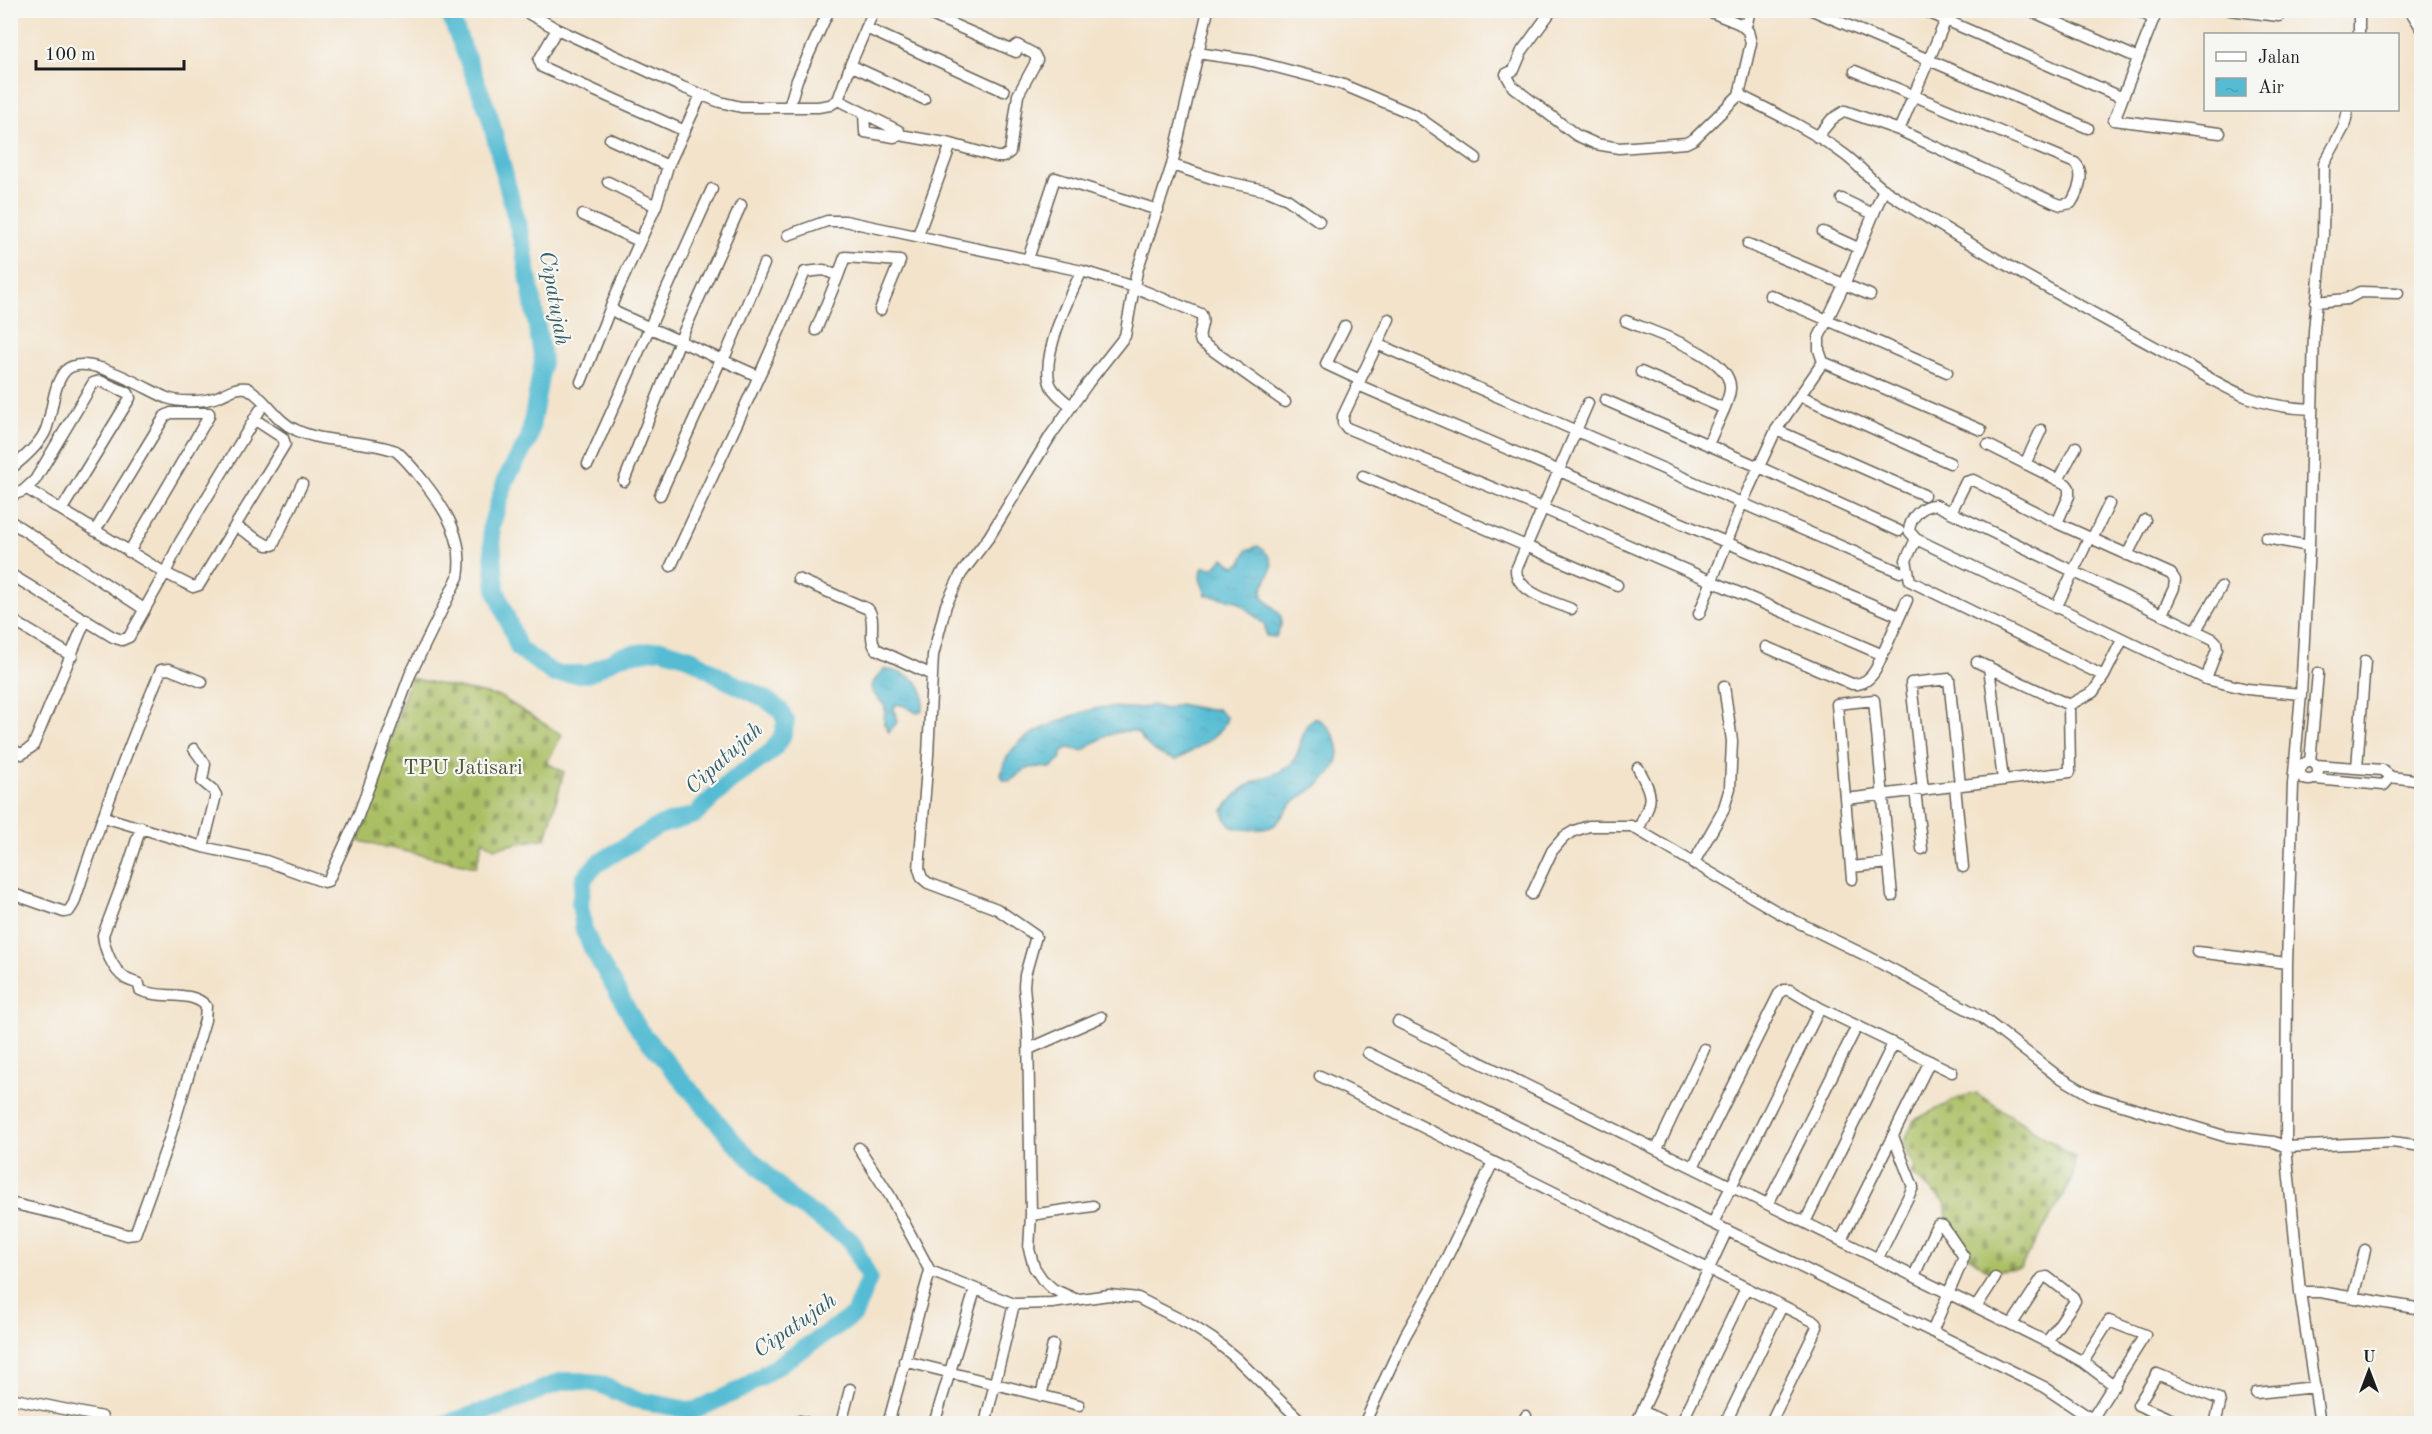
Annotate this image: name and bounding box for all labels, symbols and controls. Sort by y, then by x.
scale bar [36,33,184,71]
legend [2204,33,2399,111]
text: 100 m [45,46,96,64]
text: Jalan [2258,49,2300,67]
text: Air [2258,79,2285,97]
water label: Cipatujah [535,249,573,347]
water label: Cipatujah [681,718,767,799]
park label: TPU Jatisari [403,758,523,779]
water label: Cipatujah [750,1289,841,1362]
north arrow [2339,1341,2399,1401]
text: U [2363,1350,2376,1366]

